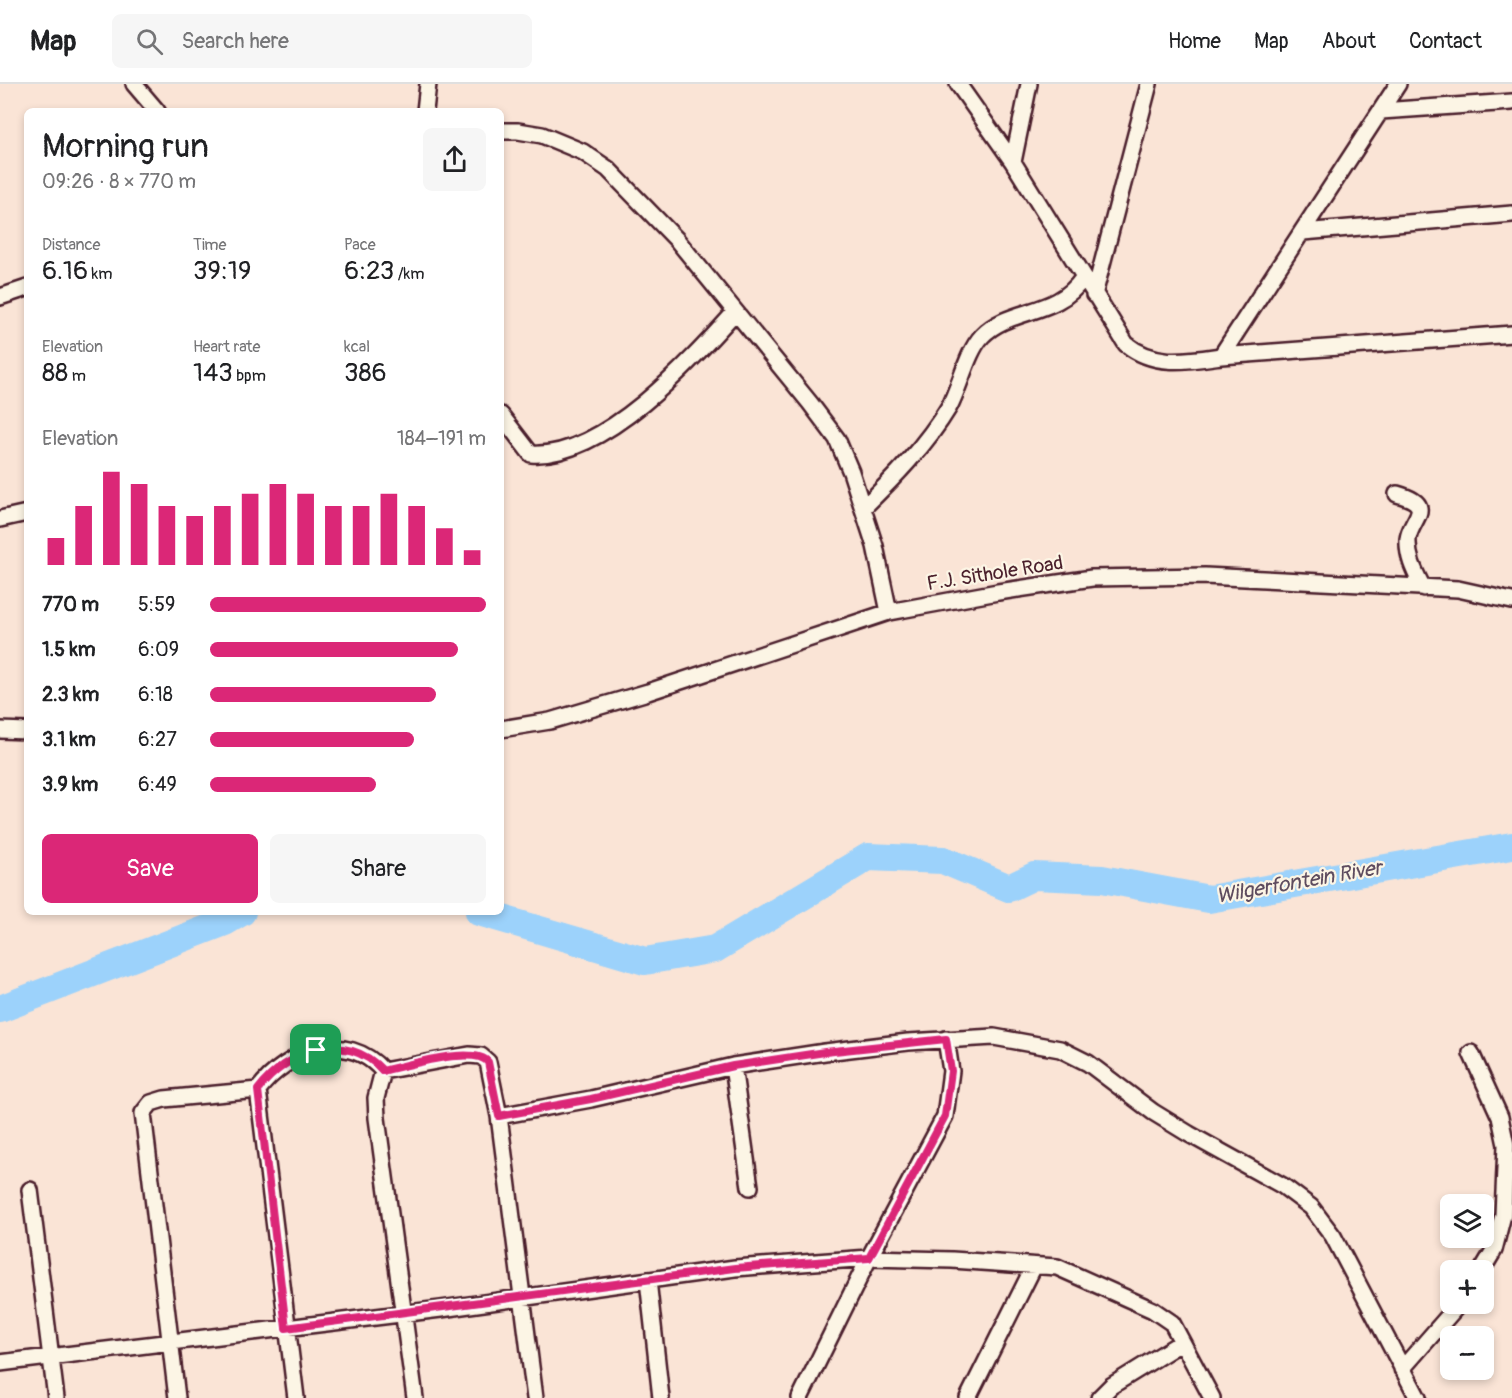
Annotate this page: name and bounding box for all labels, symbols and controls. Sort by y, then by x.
search box [112,14,532,68]
text: Map [30,24,76,59]
icon: search [133,25,166,58]
text: Search here [181,27,289,55]
text: Home [1168,28,1221,55]
text: Map [1254,28,1289,55]
text: About [1322,28,1376,55]
text: Contact [1409,28,1482,55]
text: Morning run [42,126,209,167]
button: share [423,128,486,191]
text: 09:26 · 8 × 770 m [42,169,196,194]
text: Distance [42,235,101,255]
text: Time [193,235,226,255]
text: Pace [344,235,376,255]
text: 6.16 [42,255,88,287]
text: 39:19 [193,255,251,287]
text: 6:23 [344,255,394,287]
text: km [88,264,112,284]
text: /km [394,264,424,284]
text: Elevation [42,337,103,357]
text: Heart rate [193,337,260,357]
text: kcal [344,337,370,357]
text: 88 [42,357,68,389]
text: 143 [193,357,233,389]
text: 386 [344,357,387,389]
text: m [68,366,86,386]
text: bpm [233,366,266,386]
text: Elevation [42,426,118,451]
text: 184–191 m [397,426,486,451]
street label: F.J. Sithole Road [925,550,1065,596]
text: 770 m [42,592,99,617]
text: 5:59 [138,592,175,617]
text: 1.5 km [42,637,95,662]
text: 6:09 [138,637,179,662]
text: 2.3 km [42,682,99,707]
text: 6:18 [138,682,173,707]
text: 3.1 km [42,727,96,752]
text: 6:27 [138,727,177,752]
text: 3.9 km [42,772,98,797]
text: 6:49 [138,772,177,797]
button: Save [42,834,258,903]
button: Share [270,834,486,903]
water label: Wilgerfontein River [1214,854,1386,910]
pin [290,1024,341,1075]
icon: arrive [299,1033,332,1066]
map controls [1440,1194,1494,1380]
button: layers [1440,1194,1494,1248]
button: + [1440,1260,1494,1314]
button: − [1440,1326,1494,1380]

